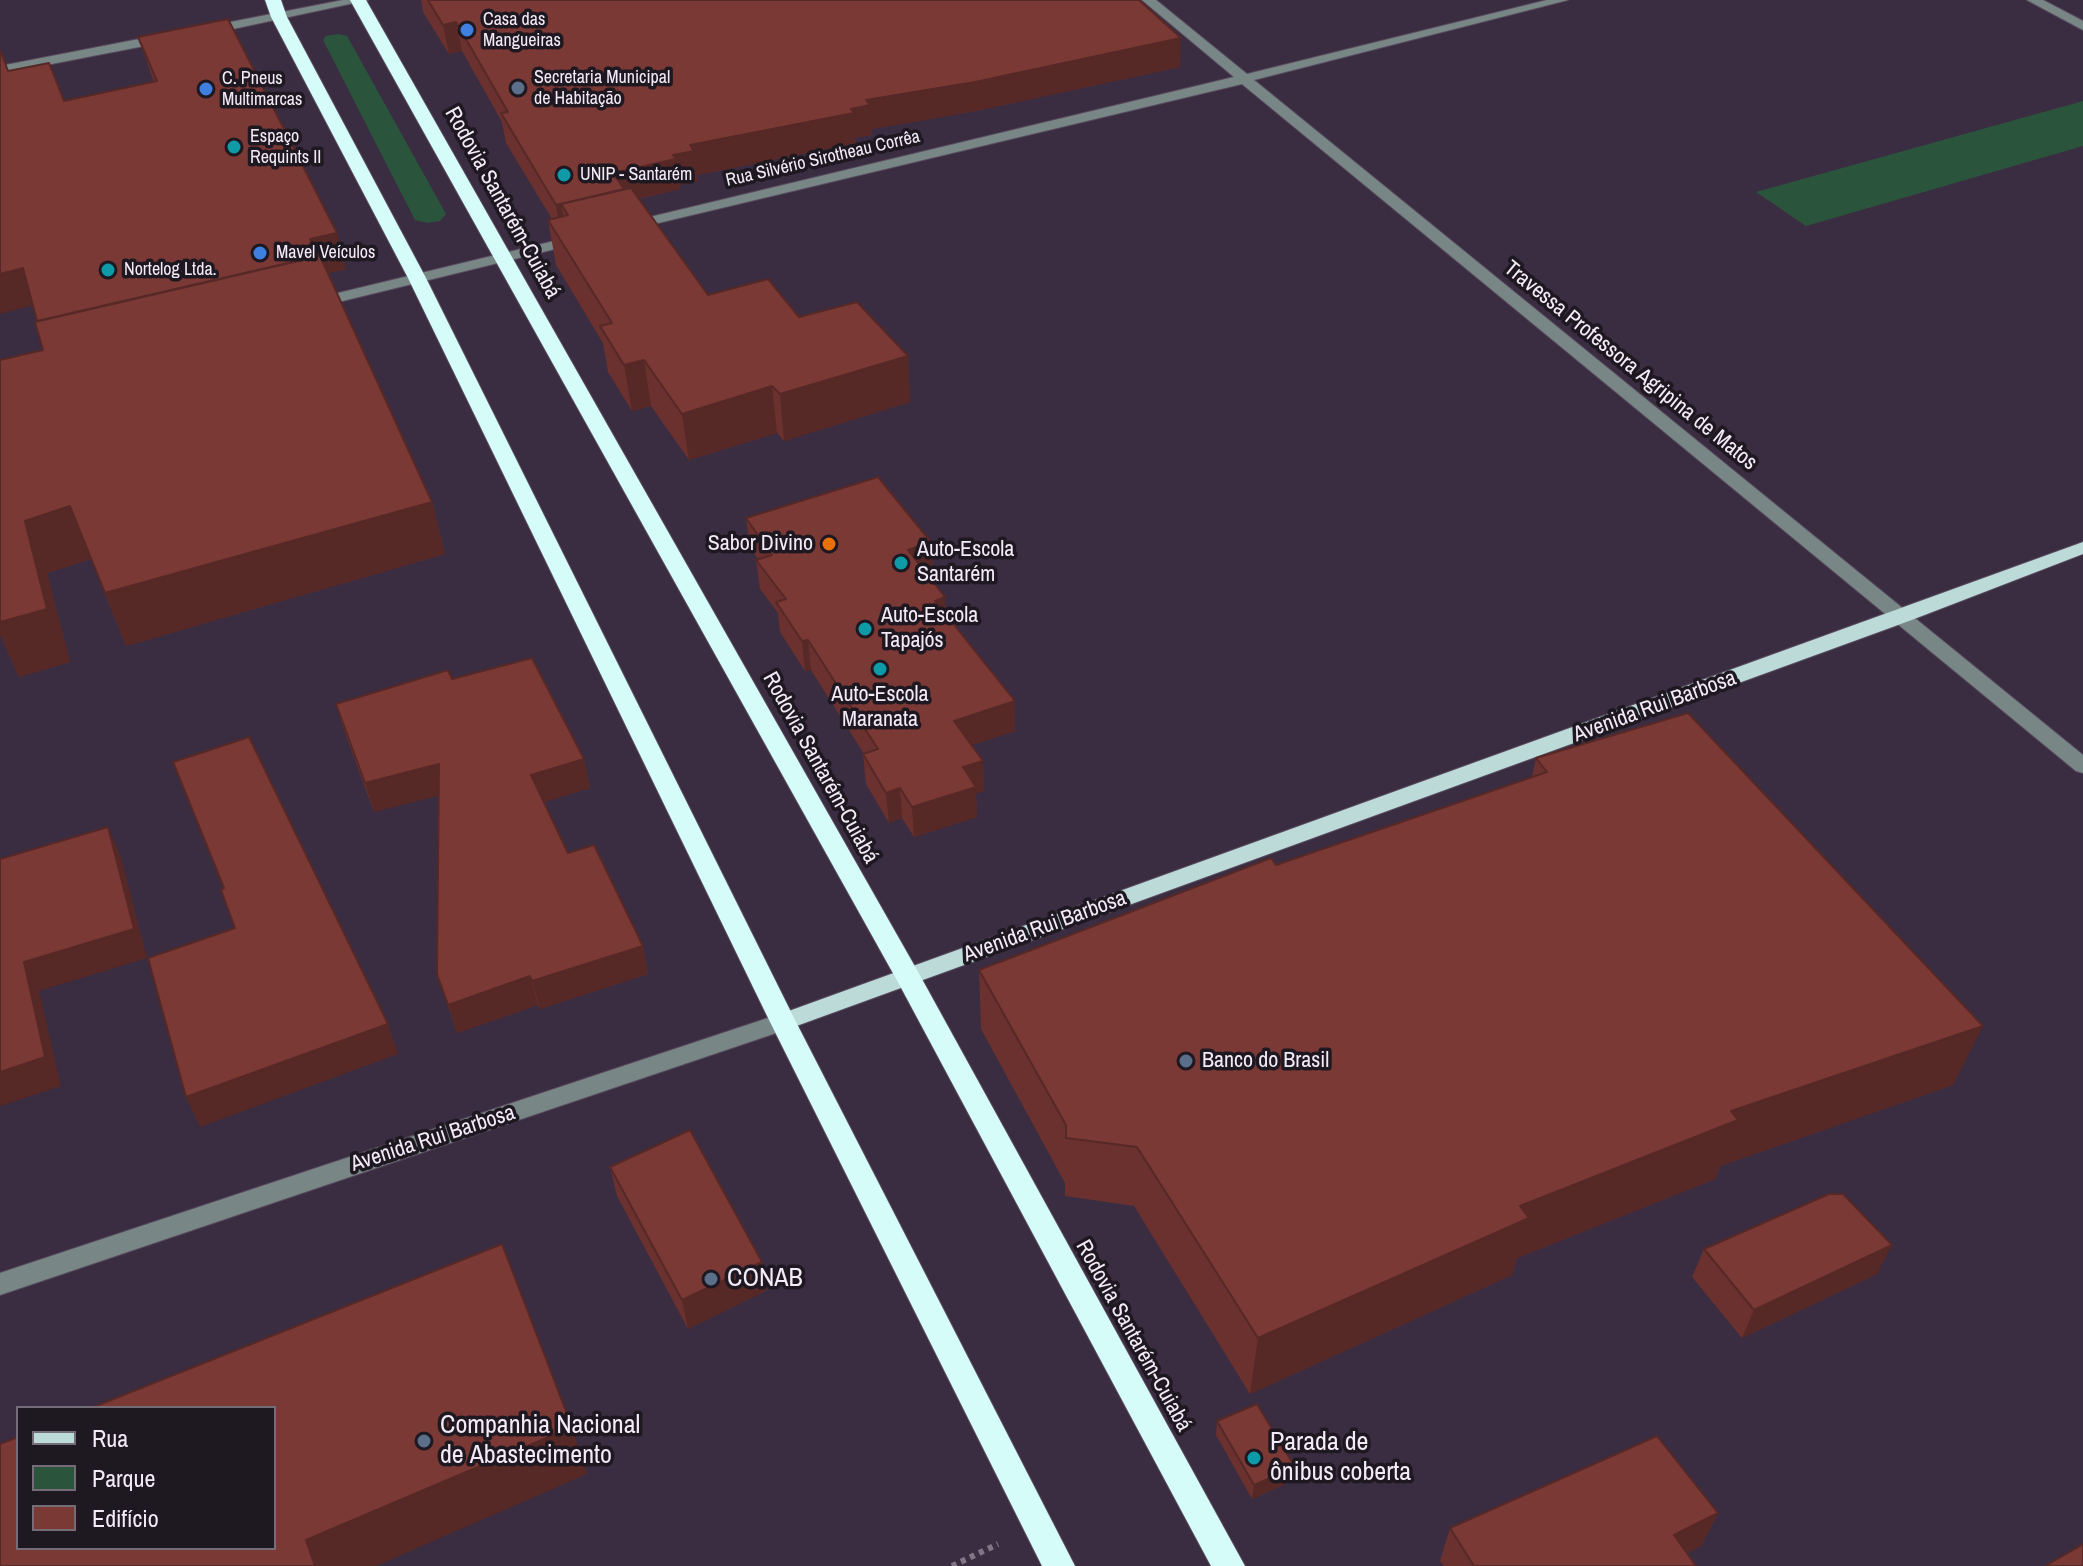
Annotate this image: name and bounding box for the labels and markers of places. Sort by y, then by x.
place label: Casa das Mangueiras [483,9,561,52]
marker: Casa das Mangueiras [458,21,476,39]
place label: Secretaria Municipal de Habitação [534,67,670,110]
place label: C. Pneus Multimarcas [222,68,302,110]
marker: Secretaria Municipal de Habitação [509,79,527,97]
marker: C. Pneus Multimarcas [197,80,215,98]
place label: Espaço Requints II [250,126,321,168]
marker: Espaço Requints II [225,138,243,156]
place label: UNIP - Santarém [580,164,692,186]
marker: UNIP - Santarém [555,166,573,184]
place label: Mavel Veículos [276,242,375,264]
marker: Mavel Veículos [251,244,269,262]
place label: Nortelog Ltda. [124,259,217,281]
marker: Nortelog Ltda. [99,261,117,279]
place label: Sabor Divino [708,531,813,557]
marker: Sabor Divino [820,535,838,553]
place label: Auto-Escola Santarém [917,537,1014,588]
marker: Auto-Escola Santarém [892,554,910,572]
place label: Auto-Escola Tapajós [881,603,978,654]
marker: Auto-Escola Tapajós [856,620,874,638]
marker: Auto-Escola Maranata [871,660,889,678]
place label: Auto-Escola Maranata [831,682,929,734]
place label: Banco do Brasil [1202,1048,1329,1074]
marker: Banco do Brasil [1177,1052,1195,1070]
place label: CONAB [727,1263,803,1295]
marker: CONAB [702,1270,720,1288]
place label: Companhia Nacional de Abastecimento [440,1410,640,1472]
place label: Parada de ônibus coberta [1270,1427,1411,1488]
marker: Companhia Nacional de Abastecimento [415,1432,433,1450]
marker: Parada de ônibus coberta [1245,1449,1263,1467]

